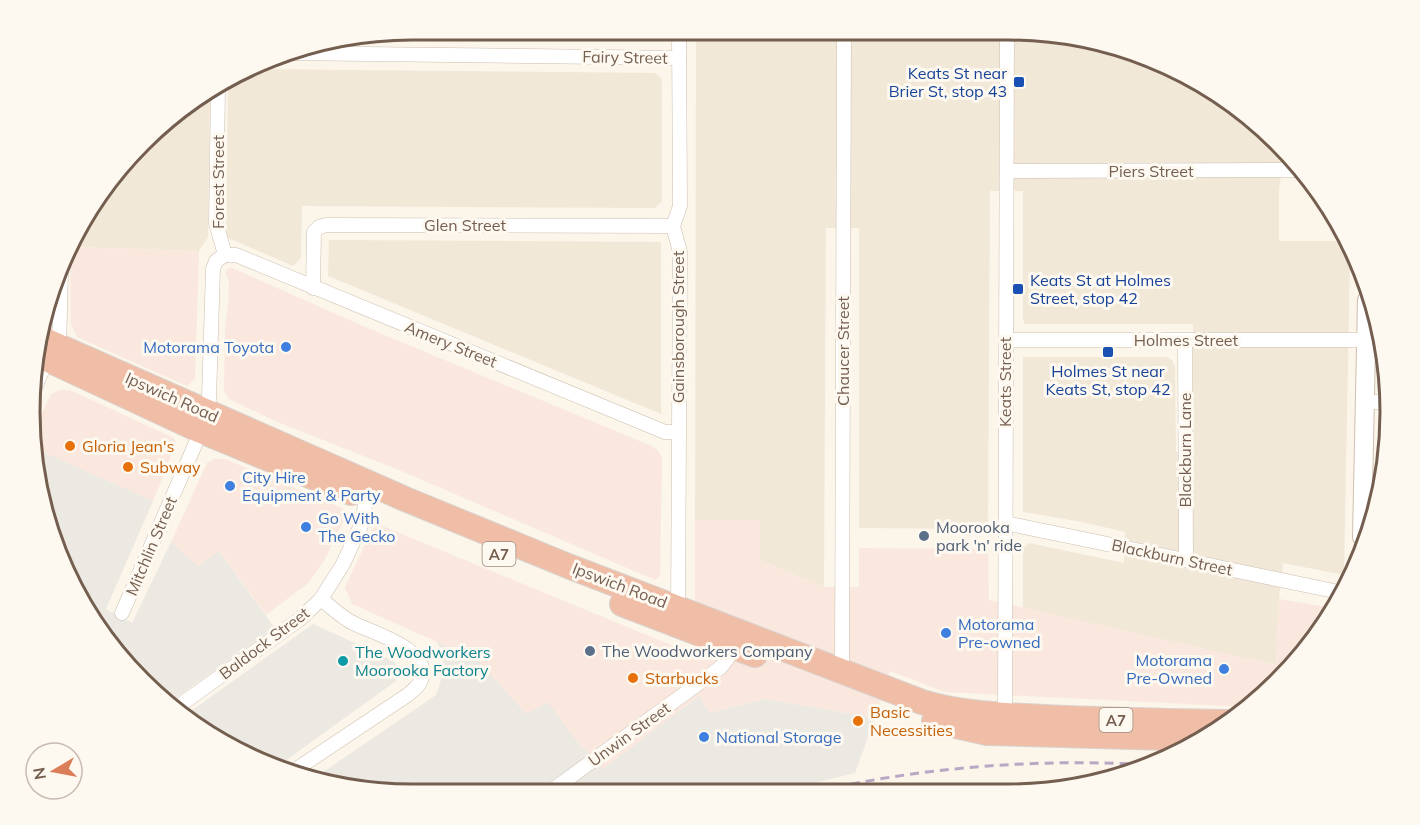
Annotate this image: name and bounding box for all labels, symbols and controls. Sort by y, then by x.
street label: Fairy Street [582,46,668,68]
place label: Keats St near Brier St, stop 43 [889,63,1007,101]
marker: Keats St near Brier St, stop 43 [1012,75,1026,89]
street label: Forest Street [208,135,228,229]
street label: Piers Street [1108,161,1194,181]
street label: Glen Street [424,215,506,235]
street label: Gainsborough Street [668,250,688,403]
place label: Keats St at Holmes Street, stop 42 [1030,270,1171,308]
marker: Keats St at Holmes Street, stop 42 [1011,282,1025,296]
street label: Chaucer Street [833,296,853,406]
street label: Amery Street [402,316,500,372]
street label: Holmes Street [1134,330,1239,350]
street label: Keats Street [995,336,1015,427]
place label: Motorama Toyota [143,337,274,357]
marker: Motorama Toyota [279,340,293,354]
marker: Holmes St near Keats St, stop 42 [1101,345,1115,359]
place label: Holmes St near Keats St, stop 42 [1045,361,1171,399]
street label: Ipswich Road [122,368,222,426]
street label: Blackburn Lane [1175,392,1195,508]
place label: Gloria Jean's [82,436,175,456]
marker: Gloria Jean's [63,439,77,453]
place label: Subway [140,457,201,477]
marker: Subway [121,460,135,474]
place label: City Hire Equipment & Party [242,467,381,505]
marker: City Hire Equipment & Party [223,479,237,493]
street label: Mitchlin Street [121,493,181,599]
place label: Go With The Gecko [318,508,395,546]
place label: Moorooka park 'n' ride [936,517,1022,555]
marker: Go With The Gecko [299,520,313,534]
marker: Moorooka park 'n' ride [917,529,931,543]
street label: Blackburn Street [1110,534,1235,580]
road number: A7 [482,542,516,566]
street label: Ipswich Road [570,558,670,612]
street label: Baldock Street [215,602,313,683]
place label: Motorama Pre-owned [958,614,1041,652]
marker: Motorama Pre-owned [939,626,953,640]
place label: The Woodworkers Company [602,641,813,661]
place label: The Woodworkers Moorooka Factory [355,642,491,680]
marker: The Woodworkers Company [583,644,597,658]
place label: Motorama Pre-Owned [1126,650,1212,688]
marker: The Woodworkers Moorooka Factory [336,654,350,668]
marker: Motorama Pre-Owned [1217,662,1231,676]
place label: Starbucks [645,668,719,688]
marker: Starbucks [626,671,640,685]
street label: Unwin Street [584,697,674,770]
place label: Basic Necessities [870,702,953,740]
road number: A7 [1100,708,1132,732]
marker: Basic Necessities [851,714,865,728]
place label: National Storage [716,727,841,747]
marker: National Storage [697,730,711,744]
north arrow [24,741,84,801]
text: N [28,766,50,781]

